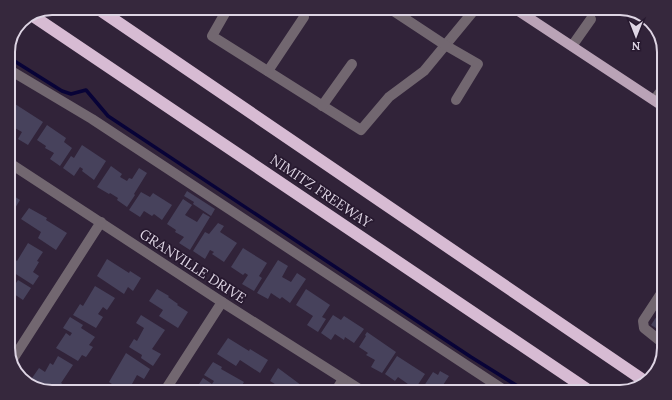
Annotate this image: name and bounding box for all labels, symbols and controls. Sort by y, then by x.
north arrow [616,16,656,56]
text: N [631,39,640,53]
street label: NIMITZ FREEWAY [267,150,376,232]
street label: GRANVILLE DRIVE [136,225,250,307]

